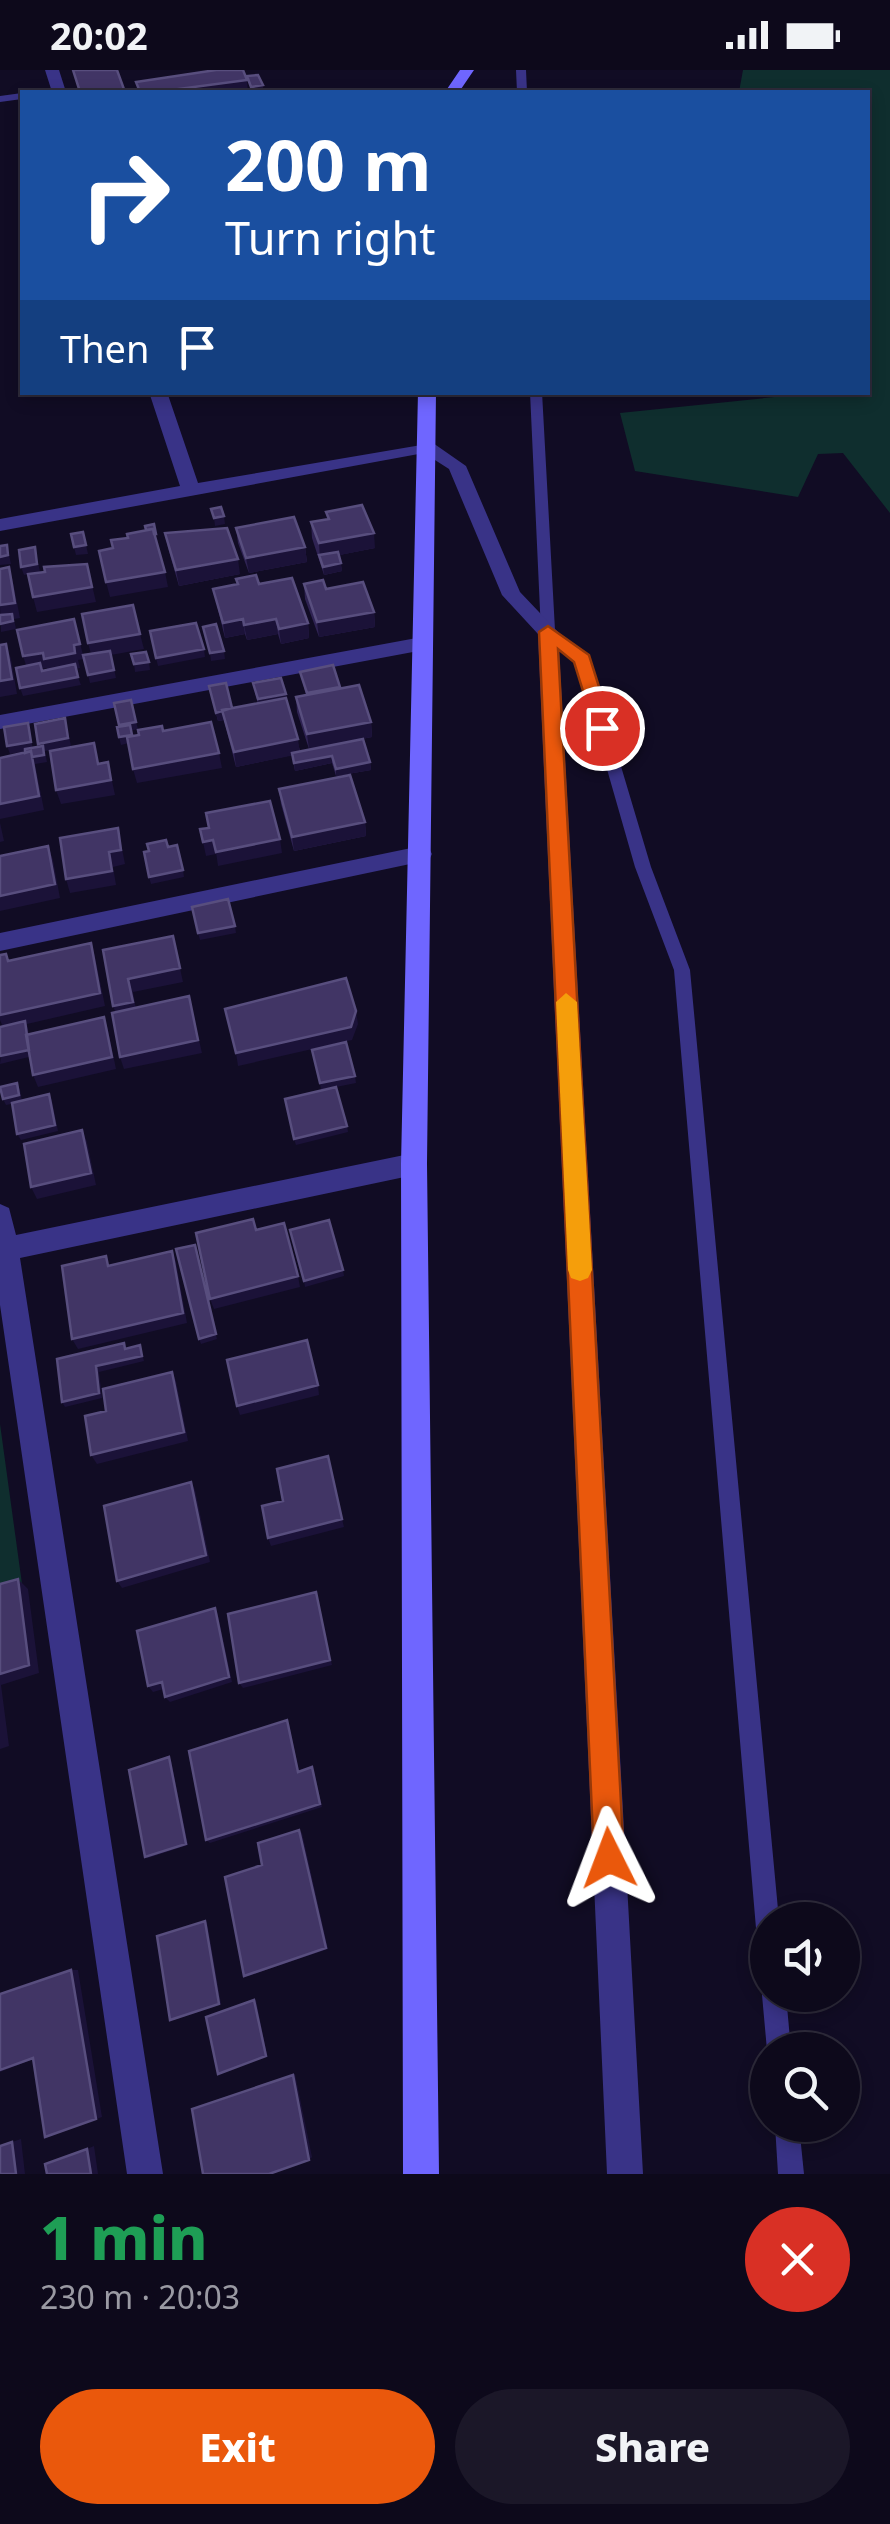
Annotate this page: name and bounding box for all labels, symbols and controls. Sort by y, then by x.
text: 20:02 [50,9,148,61]
text: 200 m [225,116,432,212]
icon: right [60,130,190,260]
text: Turn right [225,207,436,268]
icon: arrive [170,320,225,375]
text: Then [60,322,150,374]
pin [560,686,645,771]
icon: arrive [575,701,630,756]
position arrow [557,1806,661,1910]
map controls [750,1902,860,2142]
button: sound [750,1902,860,2012]
button: search [750,2032,860,2142]
text: 1 min [40,2196,208,2278]
button: close [745,2207,850,2312]
text: 230 m · 20:03 [40,2275,240,2318]
button: Exit [40,2389,435,2504]
button: Share [455,2389,850,2504]

